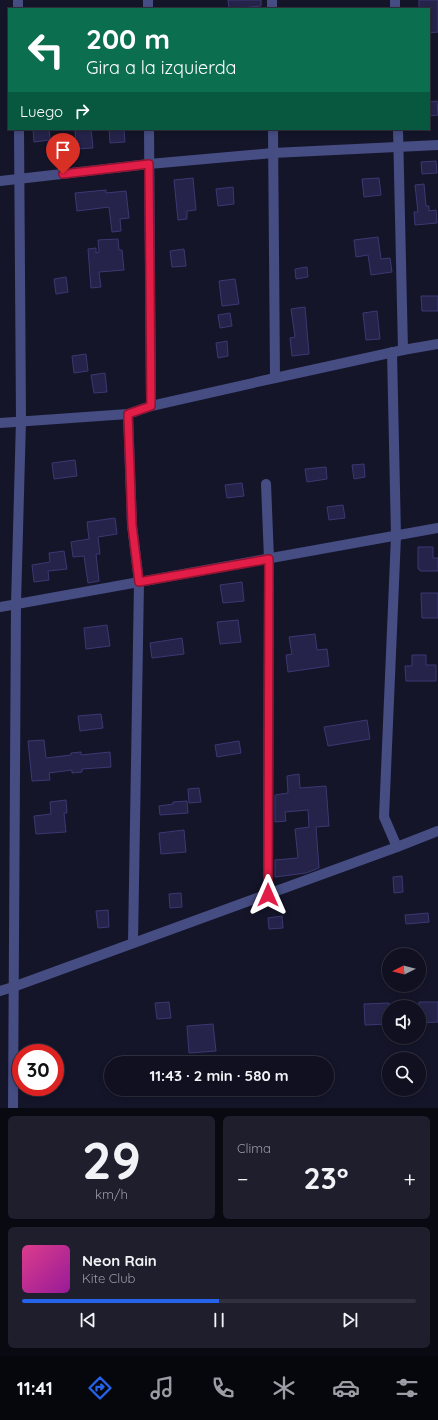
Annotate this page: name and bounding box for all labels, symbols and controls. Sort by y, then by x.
text: 200 m [86,21,170,56]
icon: left [20,24,72,76]
text: Gira a la izquierda [86,56,237,79]
icon: right [71,100,93,122]
text: Luego [20,102,63,121]
pin [46,133,80,174]
icon: arrive [52,139,74,161]
position arrow [247,874,289,916]
north arrow [382,948,426,992]
map controls [382,948,426,1096]
button: sound [382,1000,426,1044]
speed limit sign: 30 [12,1044,64,1096]
button: search [382,1052,426,1096]
text: 11:43 · 2 min · 580 m [149,1066,289,1085]
text: 29 [82,1127,141,1192]
text: Clima [237,1140,271,1156]
text: 23° [304,1159,349,1197]
text: − [237,1165,248,1193]
text: + [404,1165,416,1193]
text: km/h [95,1186,128,1202]
text: Neon Rain [82,1251,157,1270]
text: Kite Club [82,1270,135,1286]
icon: previous [77,1309,99,1331]
icon: pause [208,1309,230,1331]
icon: next [339,1309,361,1331]
icon: directions [86,1374,114,1402]
icon: music [148,1374,176,1402]
icon: phone [209,1374,237,1402]
icon: climate [270,1374,298,1402]
icon: car [332,1374,360,1402]
icon: filters [393,1374,421,1402]
text: 11:41 [17,1377,53,1400]

